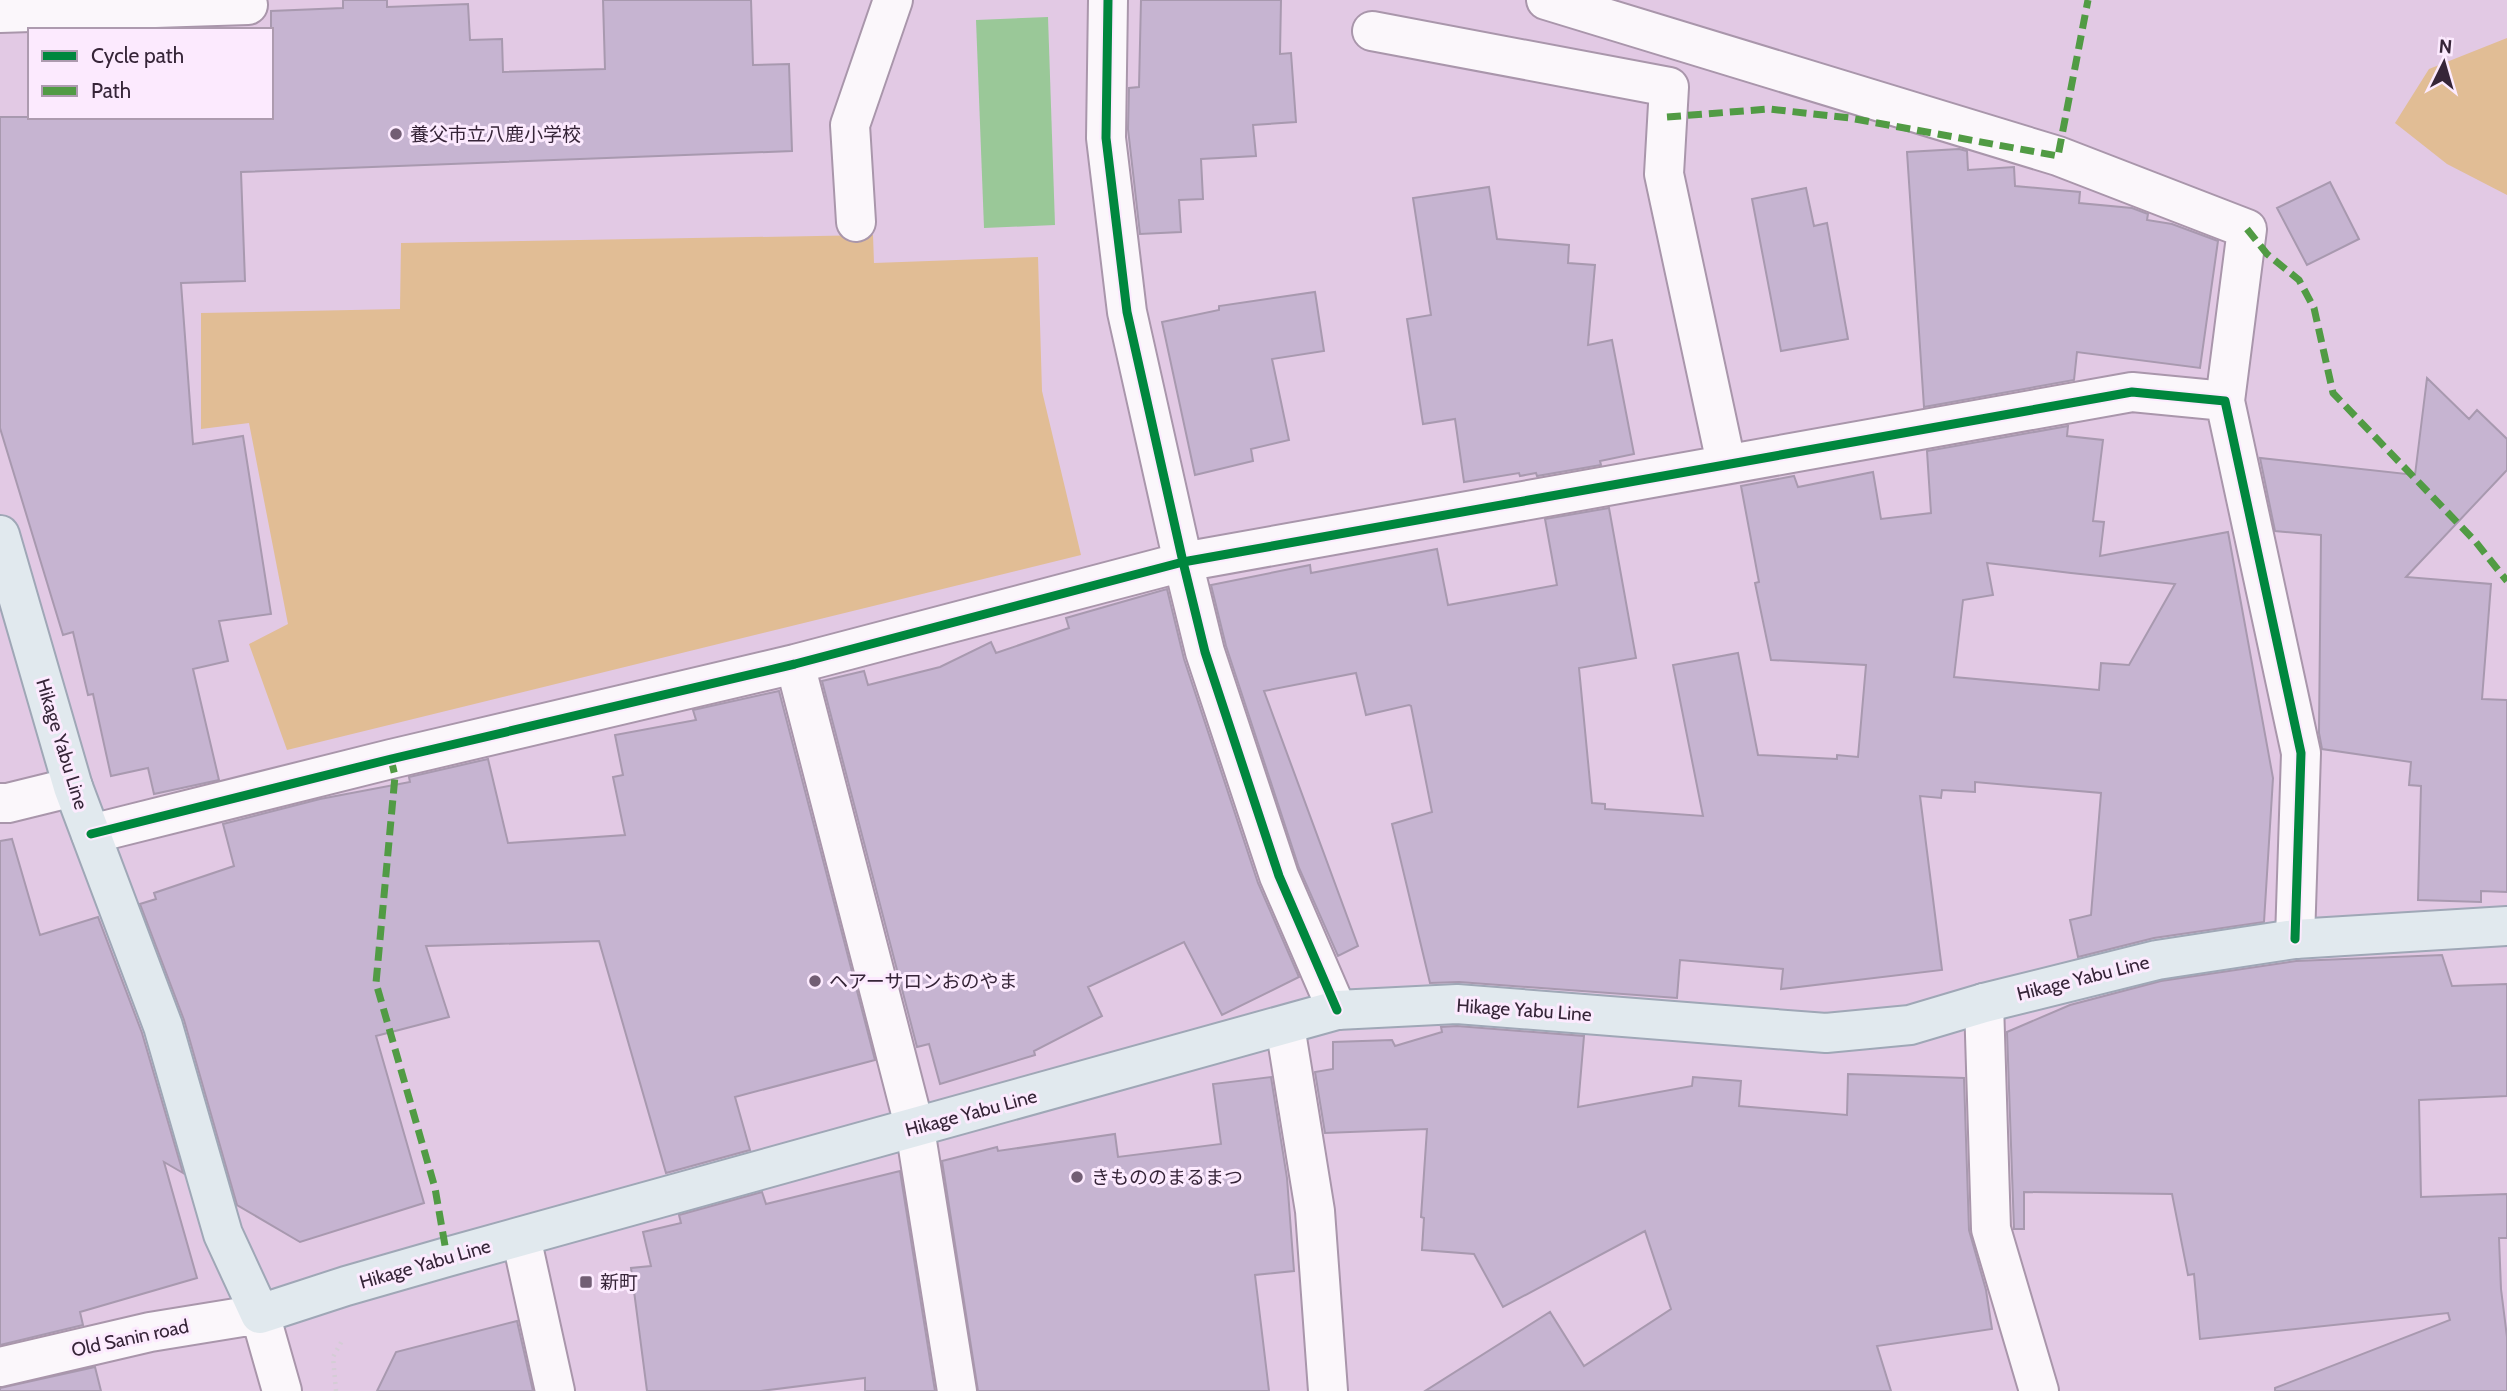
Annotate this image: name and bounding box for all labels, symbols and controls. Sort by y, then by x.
legend [28,28,273,119]
north arrow [2409,28,2479,98]
text: N [2438,35,2453,59]
text: Cycle path [91,43,184,68]
text: Path [91,78,131,103]
place label: 養父市立八鹿小学校 [410,123,581,146]
marker: 養父市立八鹿小学校 [388,126,404,142]
street label: Hikage Yabu Line [31,676,93,812]
street label: Hikage Yabu Line [2014,950,2152,1006]
place label: ヘアーサロンおのやま [829,970,1017,993]
marker: ヘアーサロンおのやま [807,973,823,989]
street label: Hikage Yabu Line [1456,994,1593,1026]
street label: Hikage Yabu Line [903,1084,1040,1142]
place label: きもののまるまつ [1091,1166,1243,1189]
marker: きもののまるまつ [1069,1169,1085,1185]
street label: Hikage Yabu Line [357,1234,494,1294]
place label: 新町 [600,1271,638,1294]
marker: 新町 [578,1274,594,1290]
street label: Old Sanin road [69,1314,191,1362]

